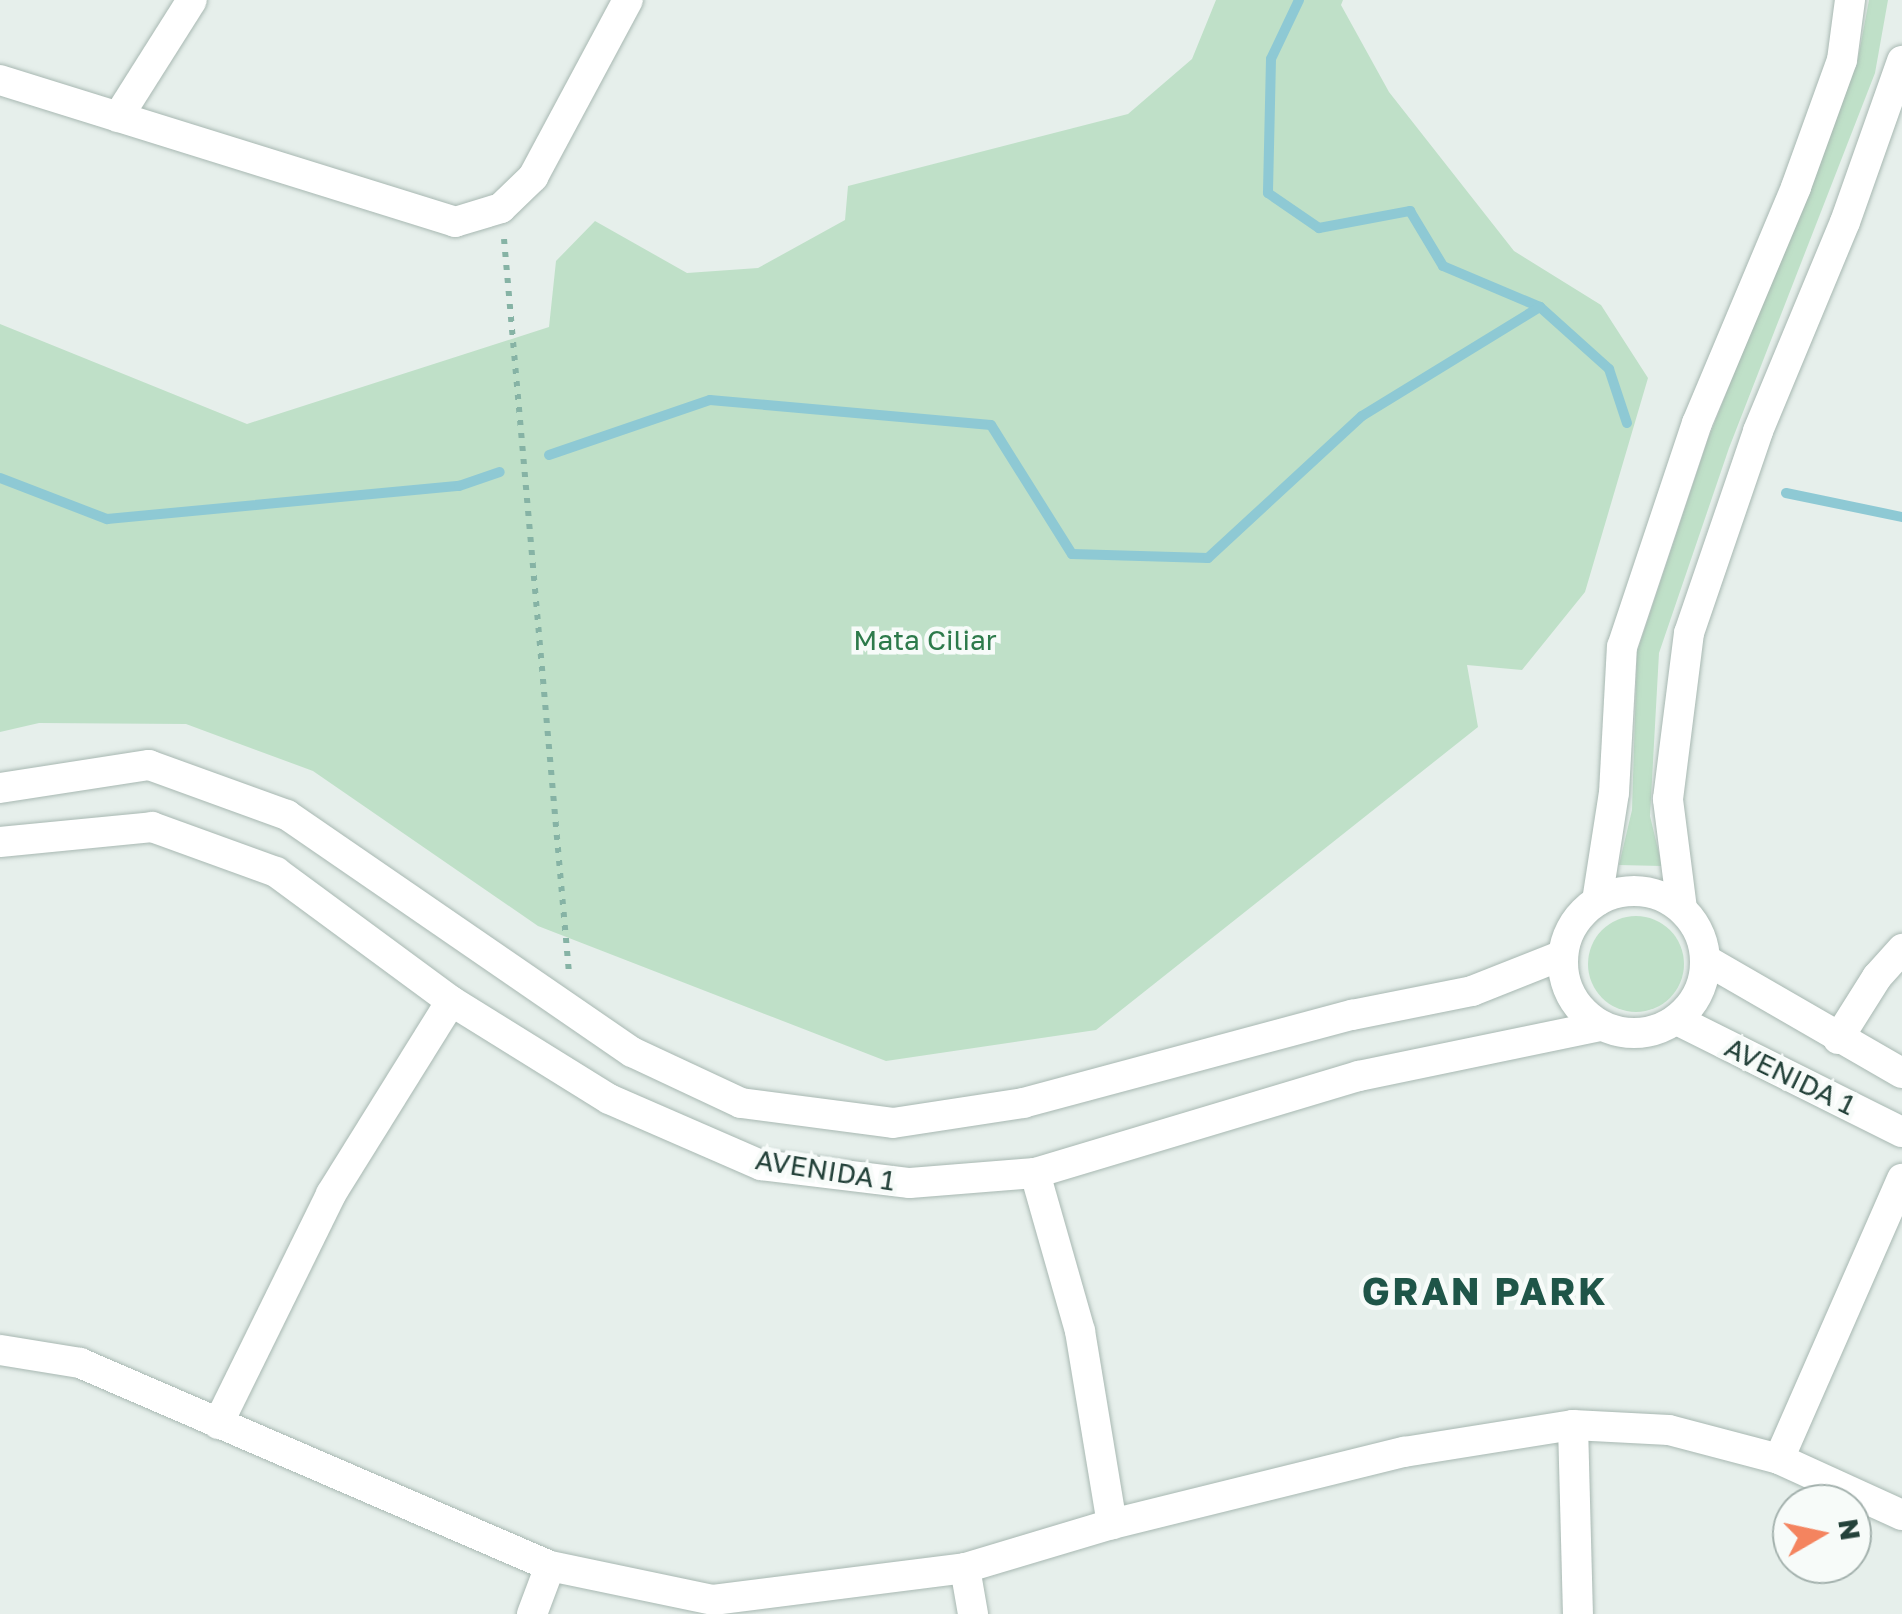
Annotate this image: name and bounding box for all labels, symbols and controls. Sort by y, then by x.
park label: Mata Ciliar [853,623,997,657]
street label: AVENIDA 1 [1719,1030,1861,1122]
street label: AVENIDA 1 [753,1142,897,1198]
district label: GRAN PARK [1362,1268,1608,1314]
north arrow [1772,1484,1872,1584]
text: N [1832,1516,1868,1543]

